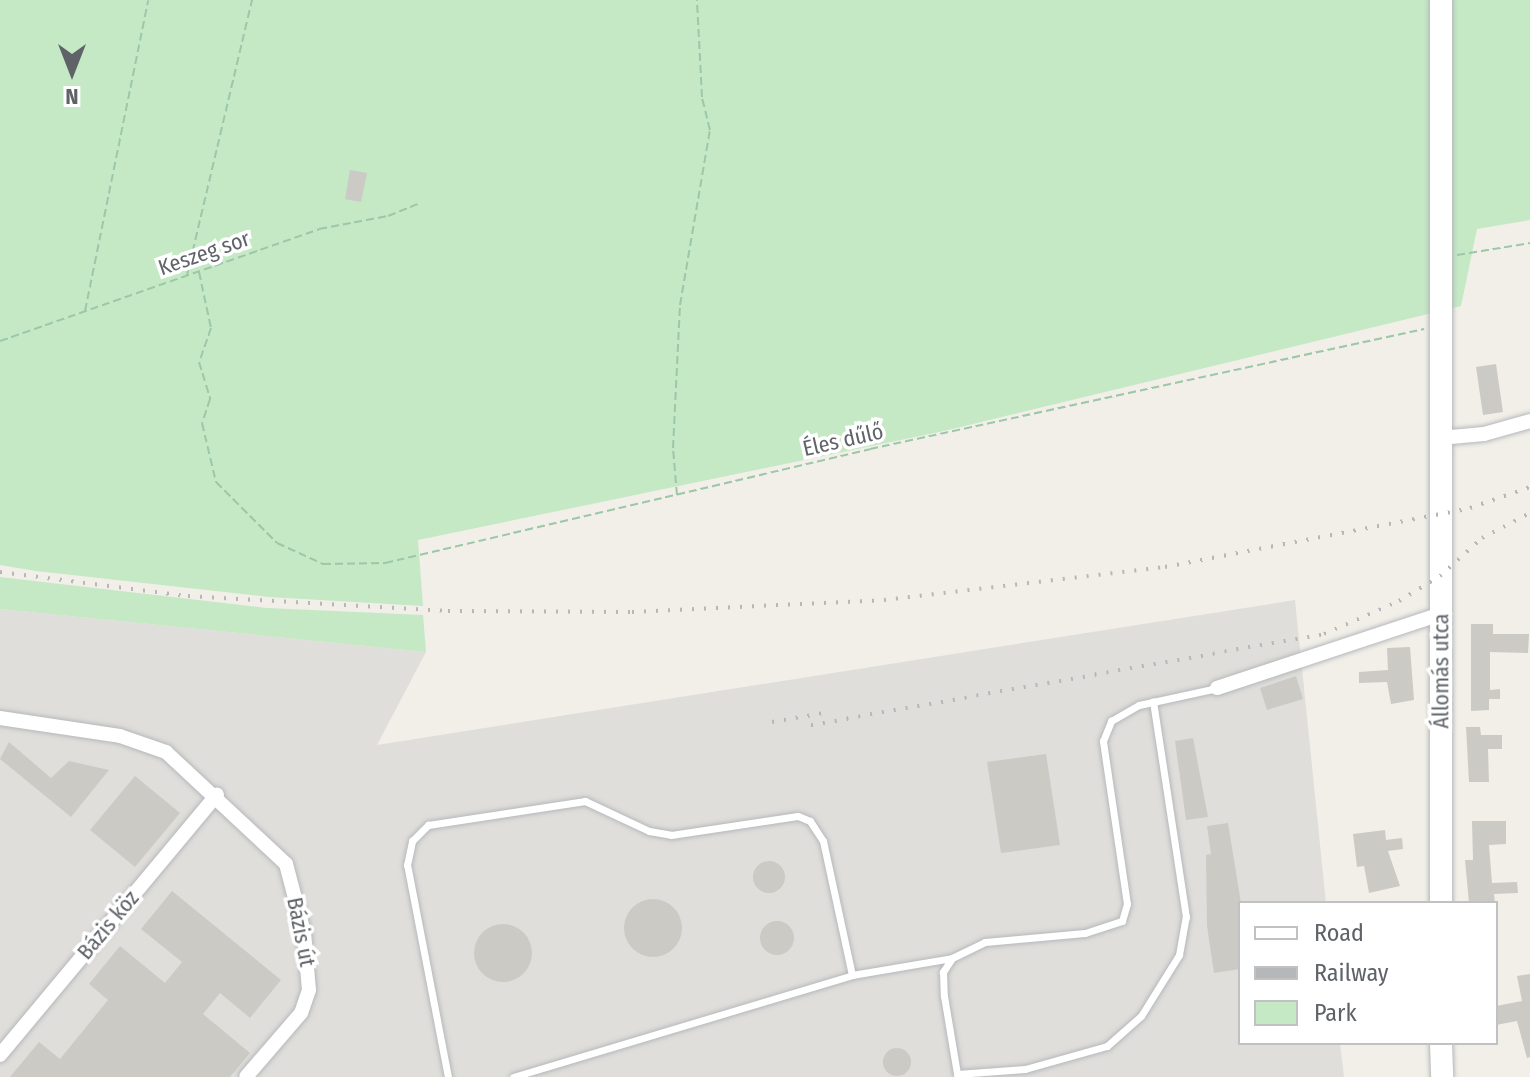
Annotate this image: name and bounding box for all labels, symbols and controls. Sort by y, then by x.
north arrow [32,32,112,112]
text: N [65,83,79,110]
street label: Keszeg sor [155,225,253,281]
street label: Éles dűlő [800,418,886,462]
street label: Állomás utca [1428,613,1454,729]
street label: Bázis köz [72,885,144,965]
street label: Bázis út [281,895,321,969]
legend [1238,901,1498,1045]
text: Road [1314,919,1364,947]
text: Railway [1314,959,1389,987]
text: Park [1314,999,1357,1027]

